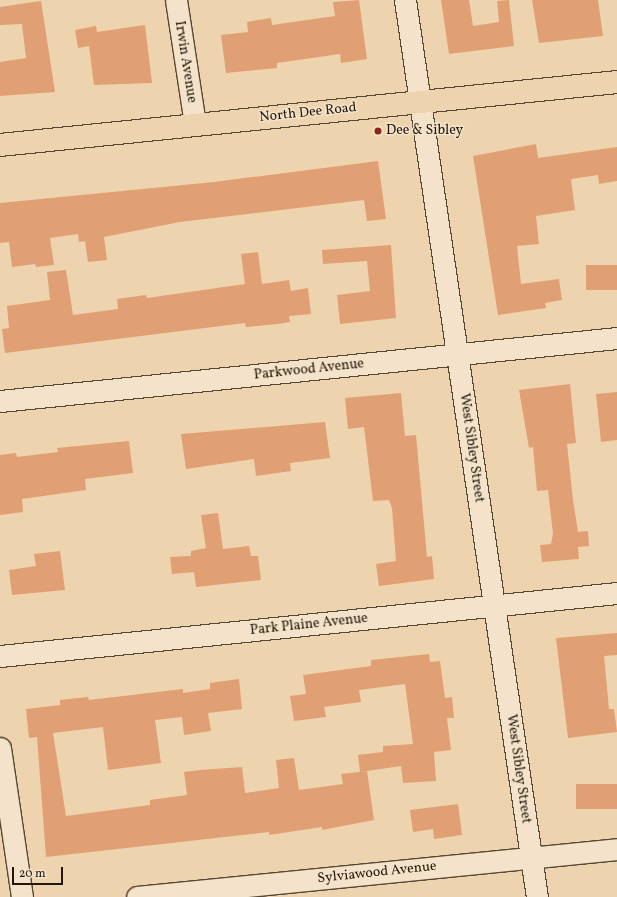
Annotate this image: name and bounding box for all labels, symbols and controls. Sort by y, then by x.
street label: Irwin Avenue [170,20,200,104]
street label: North Dee Road [259,100,357,126]
place label: Dee & Sibley [386,123,463,139]
marker: Dee & Sibley [373,126,383,136]
street label: Parkwood Avenue [253,356,365,384]
street label: West Sibley Street [455,392,487,504]
street label: Park Plaine Avenue [249,610,369,640]
street label: West Sibley Street [502,713,534,825]
street label: Sylviawood Avenue [317,858,437,888]
scale bar [14,859,65,885]
text: 20 m [19,866,46,882]

